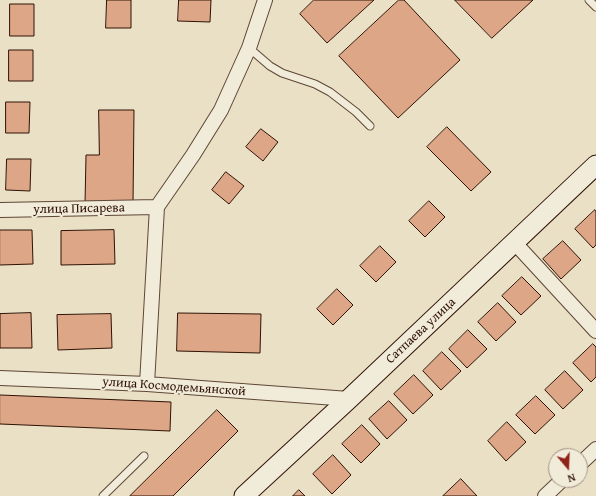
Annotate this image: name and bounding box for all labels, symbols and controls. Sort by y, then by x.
street label: улица Писарева [33,200,125,218]
street label: Сатпаева улица [383,295,459,367]
street label: улица Космодемьянской [102,374,246,400]
north arrow [548,448,588,488]
text: N [566,470,578,487]

